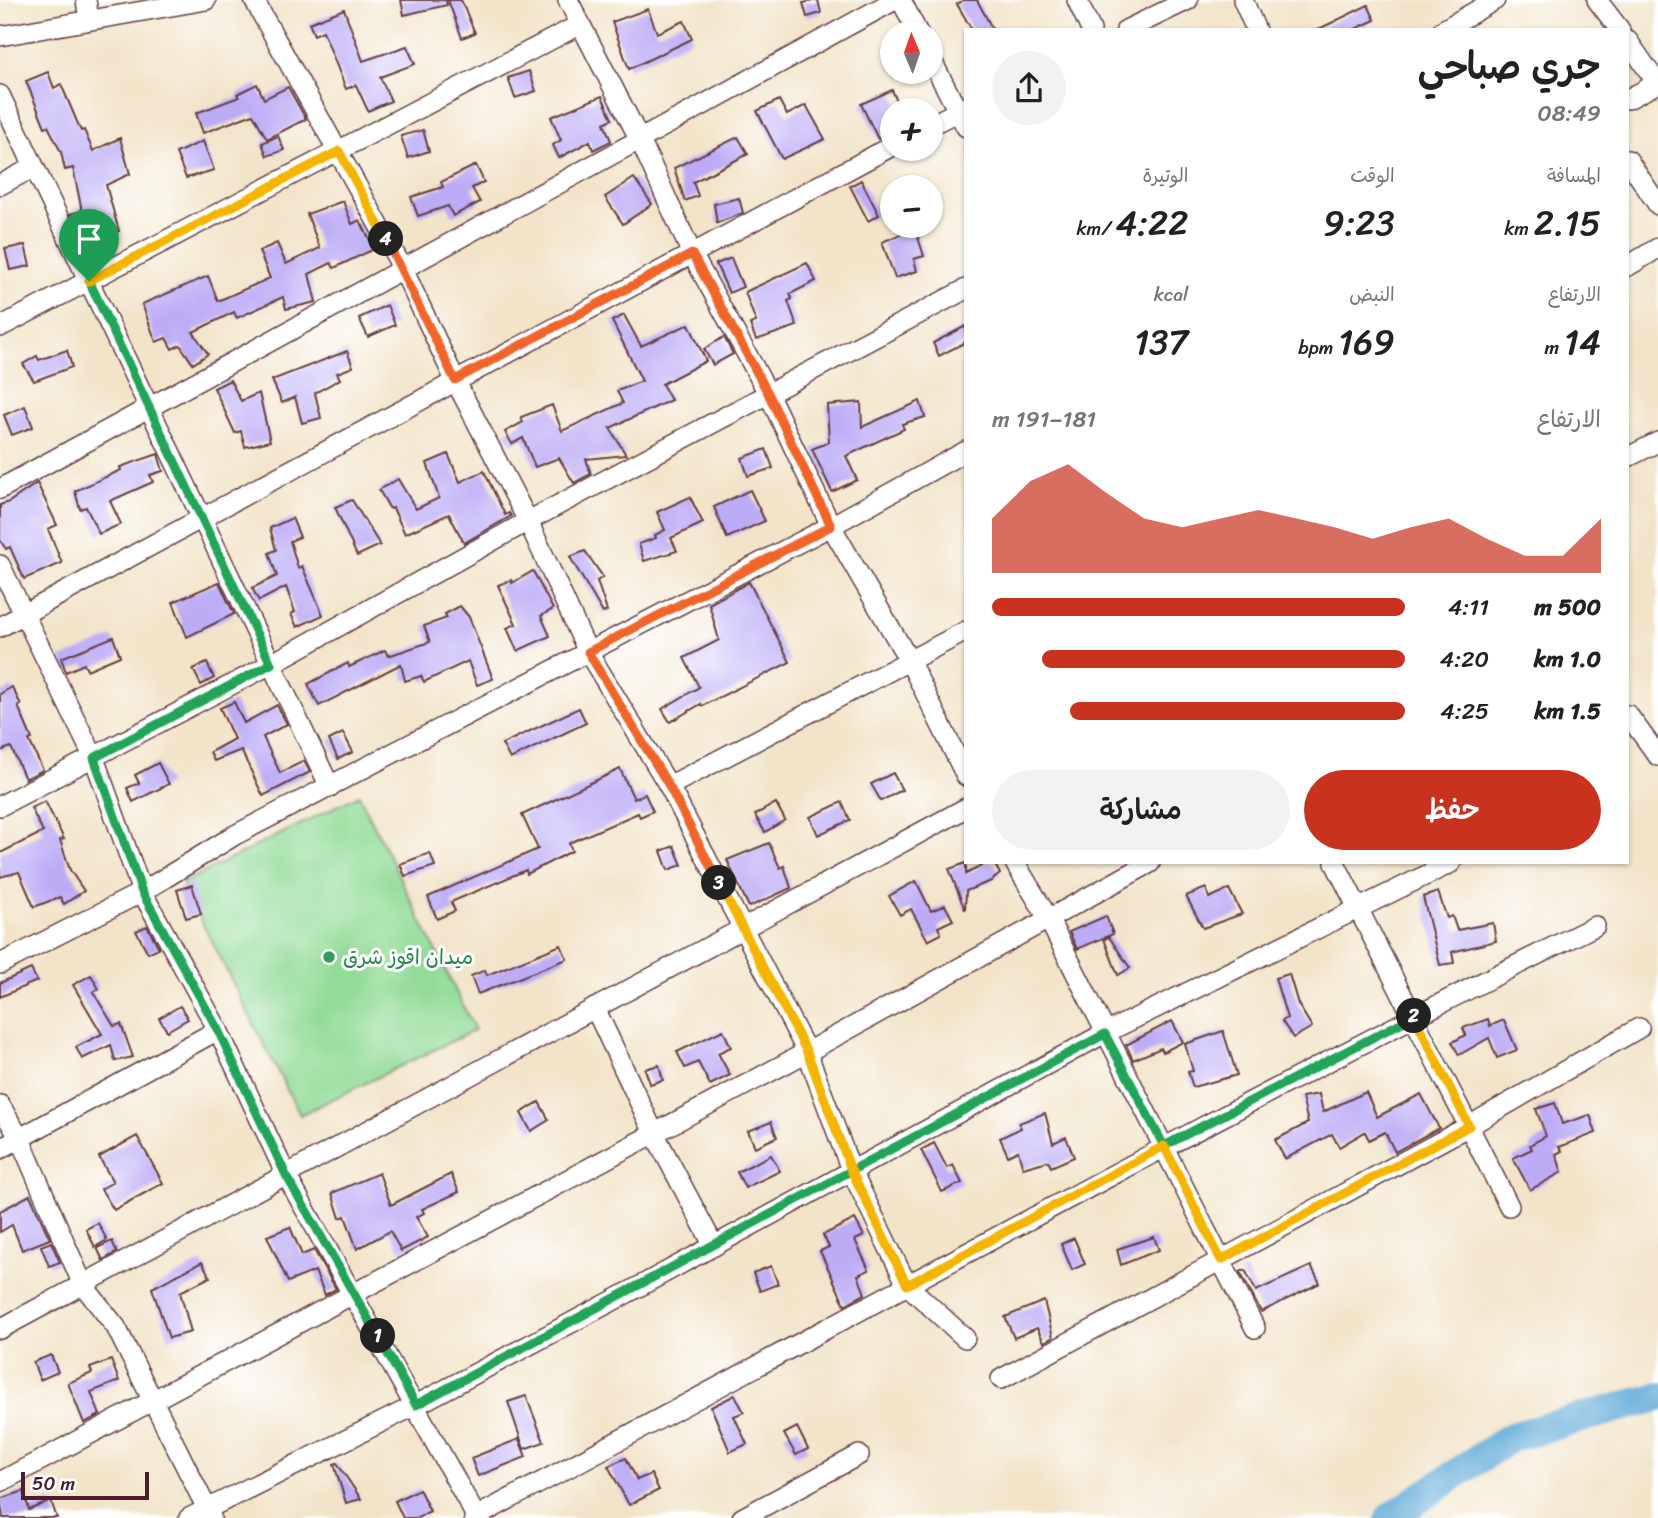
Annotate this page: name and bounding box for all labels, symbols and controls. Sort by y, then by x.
north arrow [880,21,943,84]
map controls [880,21,943,238]
text: جري صباحي [1417,33,1601,100]
button: share [992,51,1066,125]
text: 08:49 [1537,93,1601,134]
button: + [880,98,943,161]
text: الوتيرة [1142,159,1188,192]
text: الوقت [1350,159,1395,192]
text: المسافة [1547,159,1601,192]
button: − [880,175,943,238]
text: 4:22 [1116,192,1188,254]
text: 9:23 [1323,192,1395,254]
text: 2.15 [1534,192,1601,254]
pin [59,209,119,281]
text: /km [1076,212,1116,245]
text: km [1504,212,1534,245]
icon: arrive [70,220,108,258]
pin: 4 [368,222,404,256]
text: 4 [380,222,391,255]
text: kcal [1154,278,1188,311]
text: النبض [1349,278,1395,311]
text: الارتفاع [1548,278,1601,311]
text: 137 [1134,311,1188,373]
text: 169 [1338,311,1395,373]
text: 14 [1564,311,1601,373]
text: bpm [1298,331,1338,364]
text: m [1545,331,1564,364]
text: 181–191 m [992,399,1096,440]
text: الارتفاع [1537,399,1601,440]
text: 4:11 [1448,587,1489,628]
text: 500 m [1534,587,1601,628]
text: 4:20 [1440,639,1489,680]
text: 1.0 km [1534,639,1601,680]
text: 4:25 [1440,691,1489,732]
text: 1.5 km [1534,691,1601,732]
button: مشاركة [992,770,1290,850]
button: حفظ [1304,770,1601,850]
pin: 3 [702,866,736,900]
text: 3 [713,866,724,899]
place label: ميدان اقوز شرق [343,938,473,976]
marker: ميدان اقوز شرق [321,949,337,965]
pin: 2 [1396,998,1432,1034]
text: 2 [1408,999,1419,1032]
pin: 1 [360,1318,396,1354]
text: 1 [373,1319,382,1352]
text: 50 m [32,1467,75,1500]
scale bar [21,1469,149,1501]

